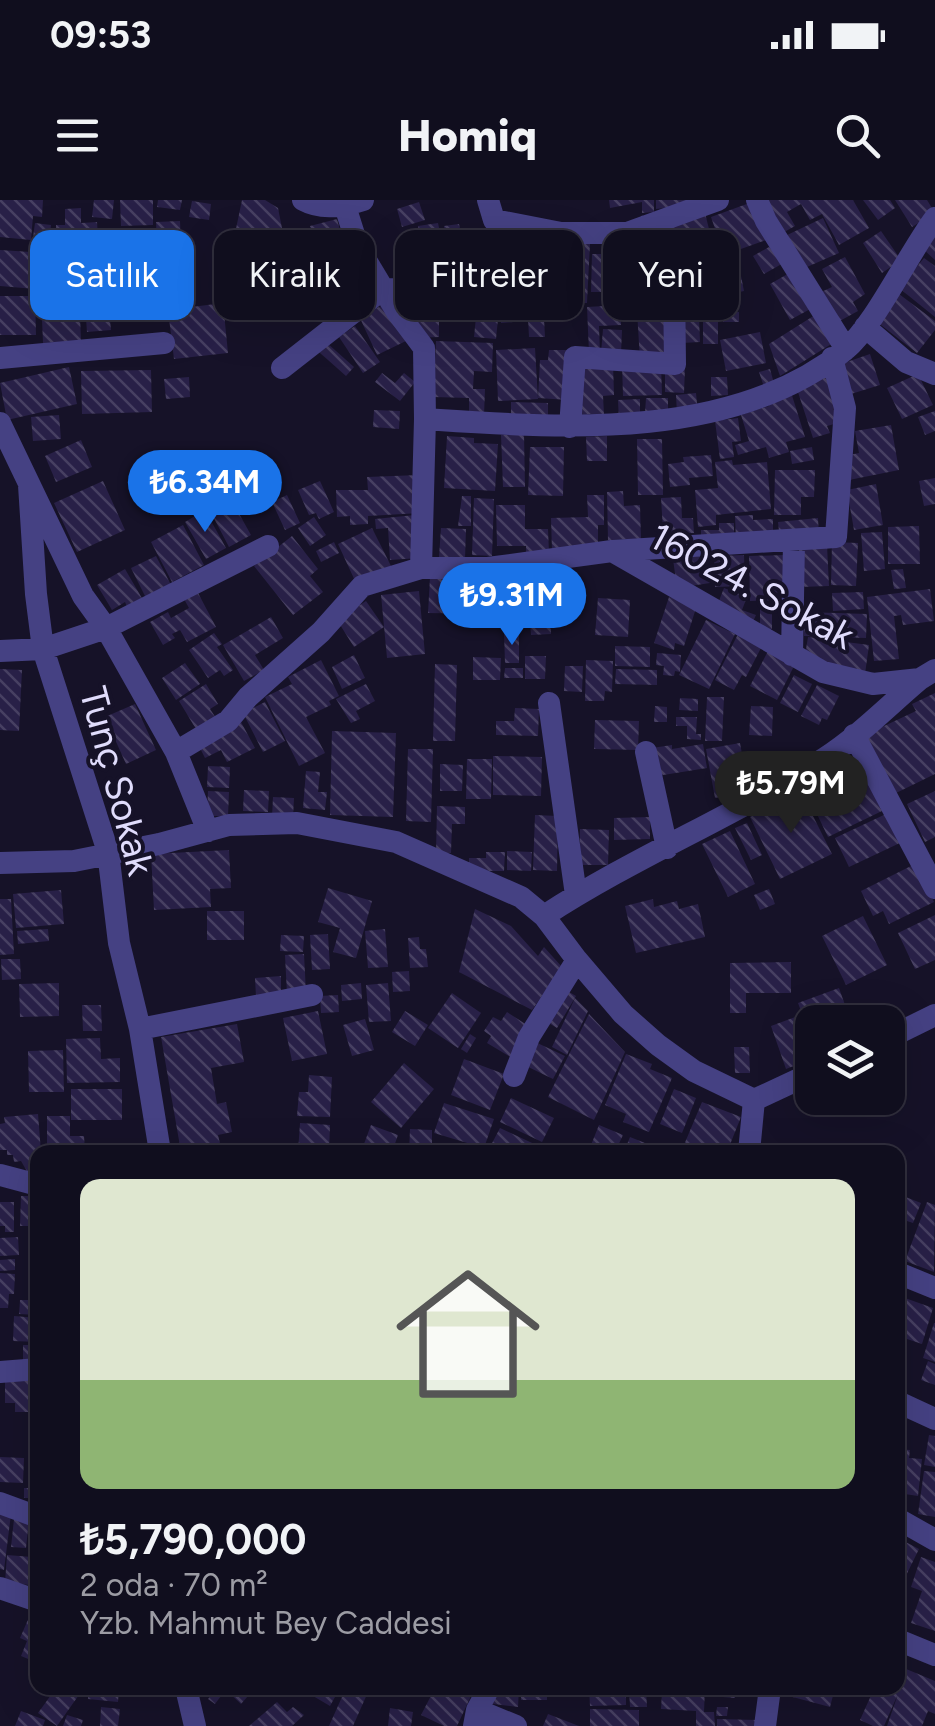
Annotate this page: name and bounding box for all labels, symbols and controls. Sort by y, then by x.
text: 09:53 [50,12,151,58]
icon: menu [50,108,105,163]
text: Homiq [398,108,537,162]
icon: search [830,108,885,163]
chip: Satılık [30,230,194,320]
chip: Kiralık [214,230,375,320]
chip: Filtreler [395,230,583,320]
chip: Yeni [603,230,739,320]
pin: ₺6.34M [124,450,286,535]
text: ₺6.34M [150,463,260,501]
street label: 16024. Sokak [642,513,863,659]
pin: ₺9.31M [431,563,593,648]
text: ₺9.31M [460,576,564,614]
street label: Tunç Sokak [70,682,164,881]
pin: ₺5.79M [710,751,872,836]
text: ₺5.79M [737,764,845,802]
map controls [795,1005,905,1115]
button: layers [795,1005,905,1115]
icon: home [378,1244,558,1424]
text: ₺5,790,000 [80,1514,307,1565]
text: 2 oda · 70 m² [80,1566,268,1604]
text: Yzb. Mahmut Bey Caddesi [80,1604,452,1642]

